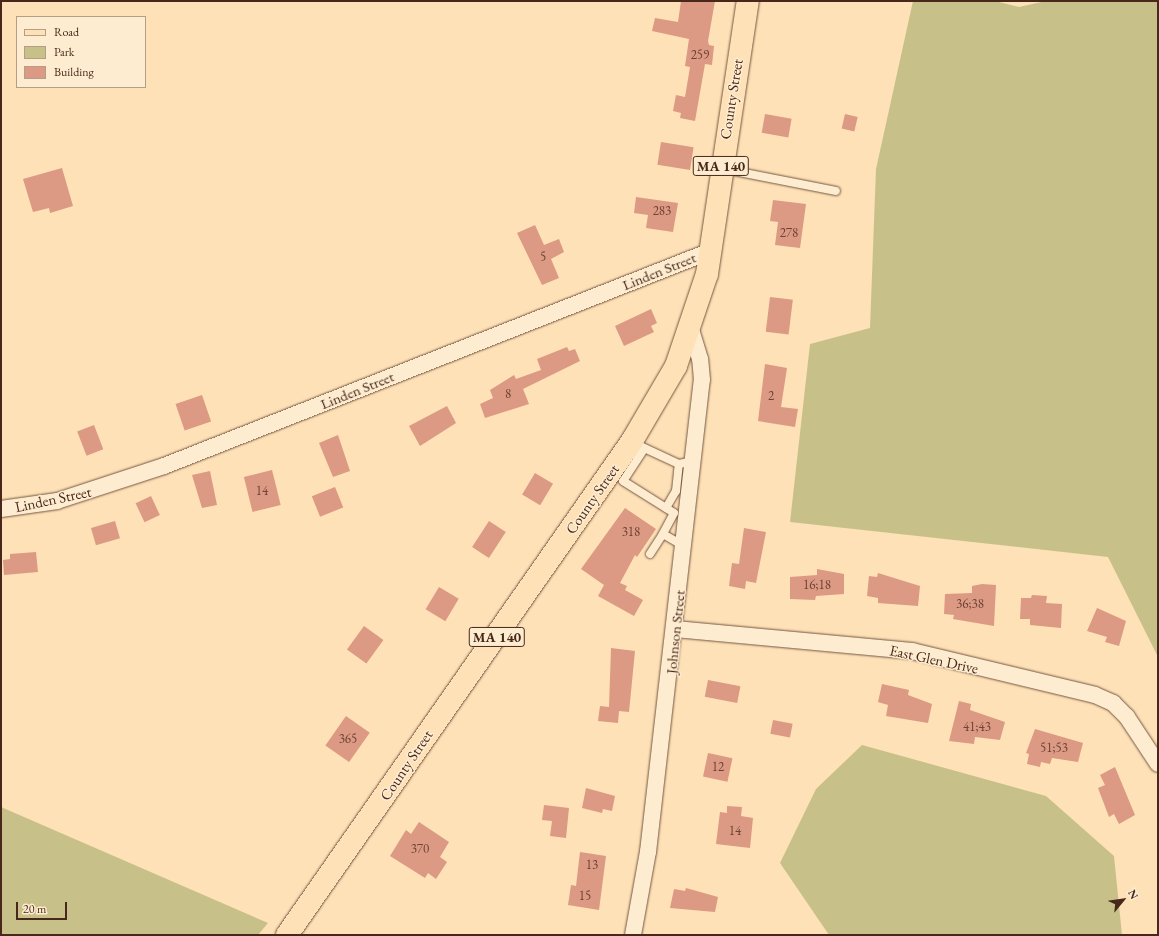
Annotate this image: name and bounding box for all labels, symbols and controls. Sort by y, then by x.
legend [16,16,146,88]
text: Road [54,24,79,40]
text: Park [54,44,74,60]
house number: 259 [691,47,709,63]
street label: County Street [716,58,746,140]
text: Building [54,64,94,80]
road number: MA 140 [692,154,750,178]
house number: 283 [653,203,671,219]
house number: 278 [780,225,798,241]
street label: Linden Street [620,248,698,294]
house number: 5 [540,249,546,265]
street label: Linden Street [318,367,396,413]
house number: 8 [505,386,511,402]
house number: 2 [768,388,774,404]
street label: County Street [561,461,623,537]
street label: Linden Street [13,482,93,516]
house number: 14 [256,483,268,499]
house number: 318 [622,524,640,540]
house number: 16;18 [803,577,831,593]
street label: Johnson Street [662,589,688,675]
house number: 36;38 [956,596,984,612]
road number: MA 140 [468,625,526,649]
street label: East Glen Drive [888,641,980,677]
house number: 41;43 [963,719,991,735]
street label: County Street [376,726,436,804]
house number: 365 [339,731,357,747]
house number: 51;53 [1040,740,1068,756]
house number: 12 [712,759,724,775]
house number: 14 [729,823,741,839]
house number: 370 [411,841,429,857]
house number: 13 [586,857,598,873]
north arrow [1103,880,1143,920]
text: N [1125,887,1142,901]
house number: 15 [579,888,591,904]
scale bar [18,894,69,920]
text: 20 m [23,901,46,917]

